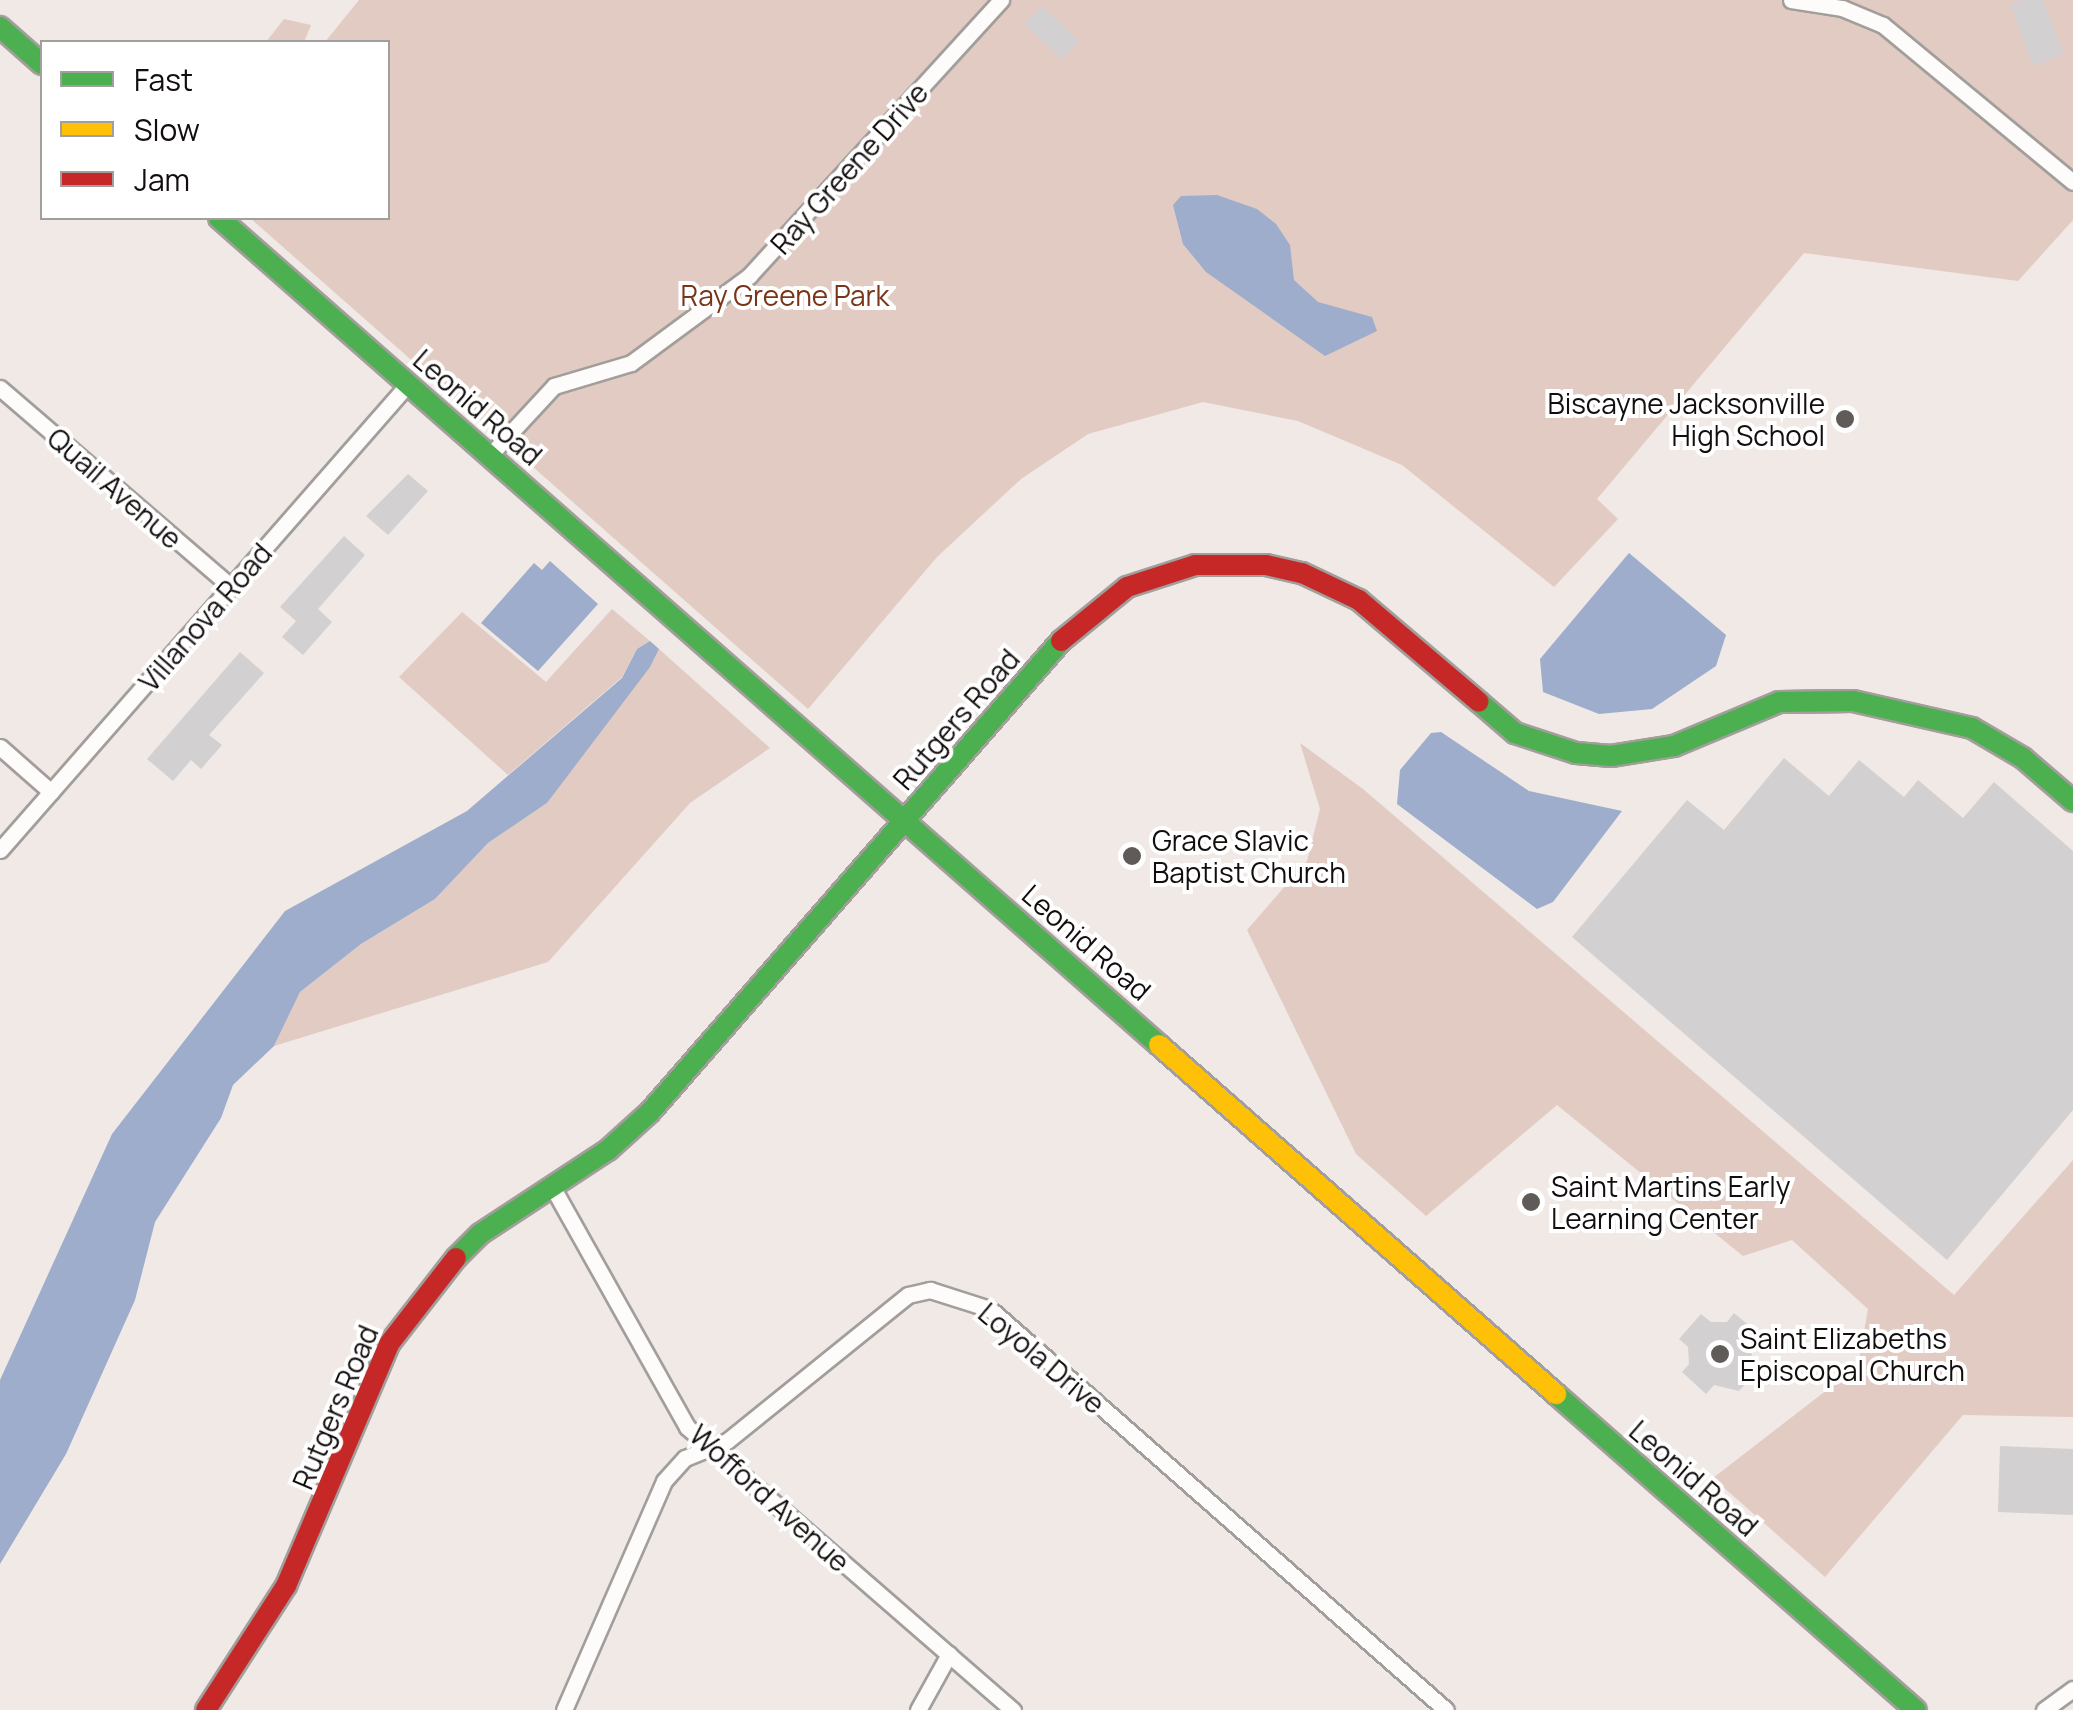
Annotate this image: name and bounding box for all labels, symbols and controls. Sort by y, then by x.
legend [40,40,390,220]
text: Fast [134,59,193,100]
street label: Ray Greene Drive [763,76,935,260]
text: Slow [134,109,200,150]
text: Jam [134,159,190,200]
park label: Ray Greene Park [681,278,889,312]
street label: Leonid Road [407,342,549,472]
place label: Biscayne Jacksonville High School [1547,386,1825,452]
marker: Biscayne Jacksonville High School [1834,408,1856,430]
street label: Quail Avenue [41,421,189,555]
street label: Villanova Road [132,536,278,698]
street label: Rutgers Road [886,642,1026,796]
place label: Grace Slavic Baptist Church [1152,823,1346,889]
marker: Grace Slavic Baptist Church [1121,845,1143,867]
street label: Leonid Road [1016,877,1158,1007]
place label: Saint Martins Early Learning Center [1551,1169,1791,1235]
marker: Saint Martins Early Learning Center [1520,1191,1542,1213]
street label: Loyola Drive [972,1296,1112,1420]
street label: Rutgers Road [285,1320,385,1494]
place label: Saint Elizabeths Episcopal Church [1740,1321,1965,1387]
marker: Saint Elizabeths Episcopal Church [1709,1343,1731,1365]
street label: Leonid Road [1623,1413,1765,1543]
street label: Wofford Avenue [683,1417,857,1579]

